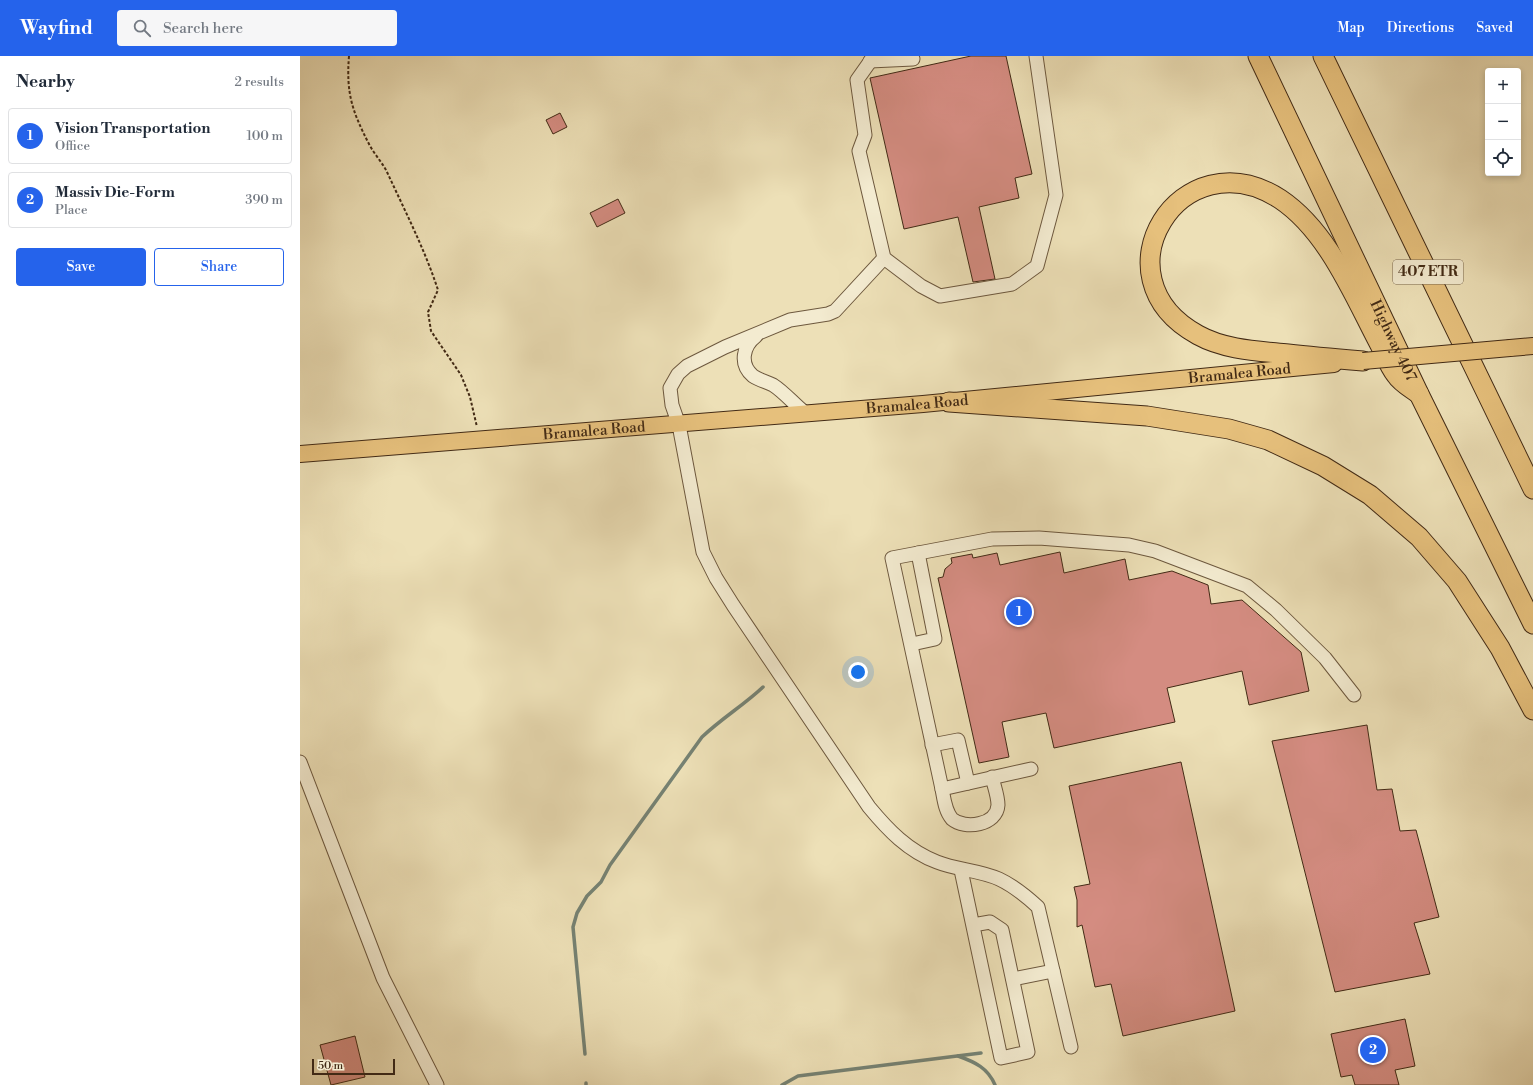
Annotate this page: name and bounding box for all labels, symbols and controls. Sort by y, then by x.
search box [117,10,397,46]
text: Wayfind [20,16,93,40]
icon: search [131,17,153,39]
text: Search here [163,19,243,38]
text: Map [1337,19,1365,37]
text: Directions [1387,19,1454,37]
text: Saved [1476,19,1513,37]
map controls [1485,68,1521,176]
button: + [1485,68,1521,104]
text: Nearby [16,71,75,93]
text: 2 results [235,74,284,90]
button: − [1485,104,1521,140]
text: Vision Transportation [55,119,211,138]
text: 1 [27,128,33,144]
text: 100 m [247,128,283,144]
text: Office [55,138,90,154]
button: locate [1485,140,1521,176]
text: Massiv Die-Form [55,183,175,202]
text: 2 [26,192,34,208]
text: 390 m [245,192,283,208]
text: Place [55,202,87,218]
button: Save [16,248,146,286]
button: Share [154,248,284,286]
road number: 407 ETR [1393,260,1463,284]
street label: Highway 407 [1366,296,1421,385]
street label: Bramalea Road [1186,359,1292,388]
street label: Bramalea Road [864,390,970,418]
street label: Bramalea Road [541,417,647,444]
pin: 1 [1006,597,1032,627]
your location [848,662,868,682]
pin: 2 [1360,1035,1386,1065]
scale bar [312,1057,395,1076]
text: 50 m [318,1059,343,1073]

